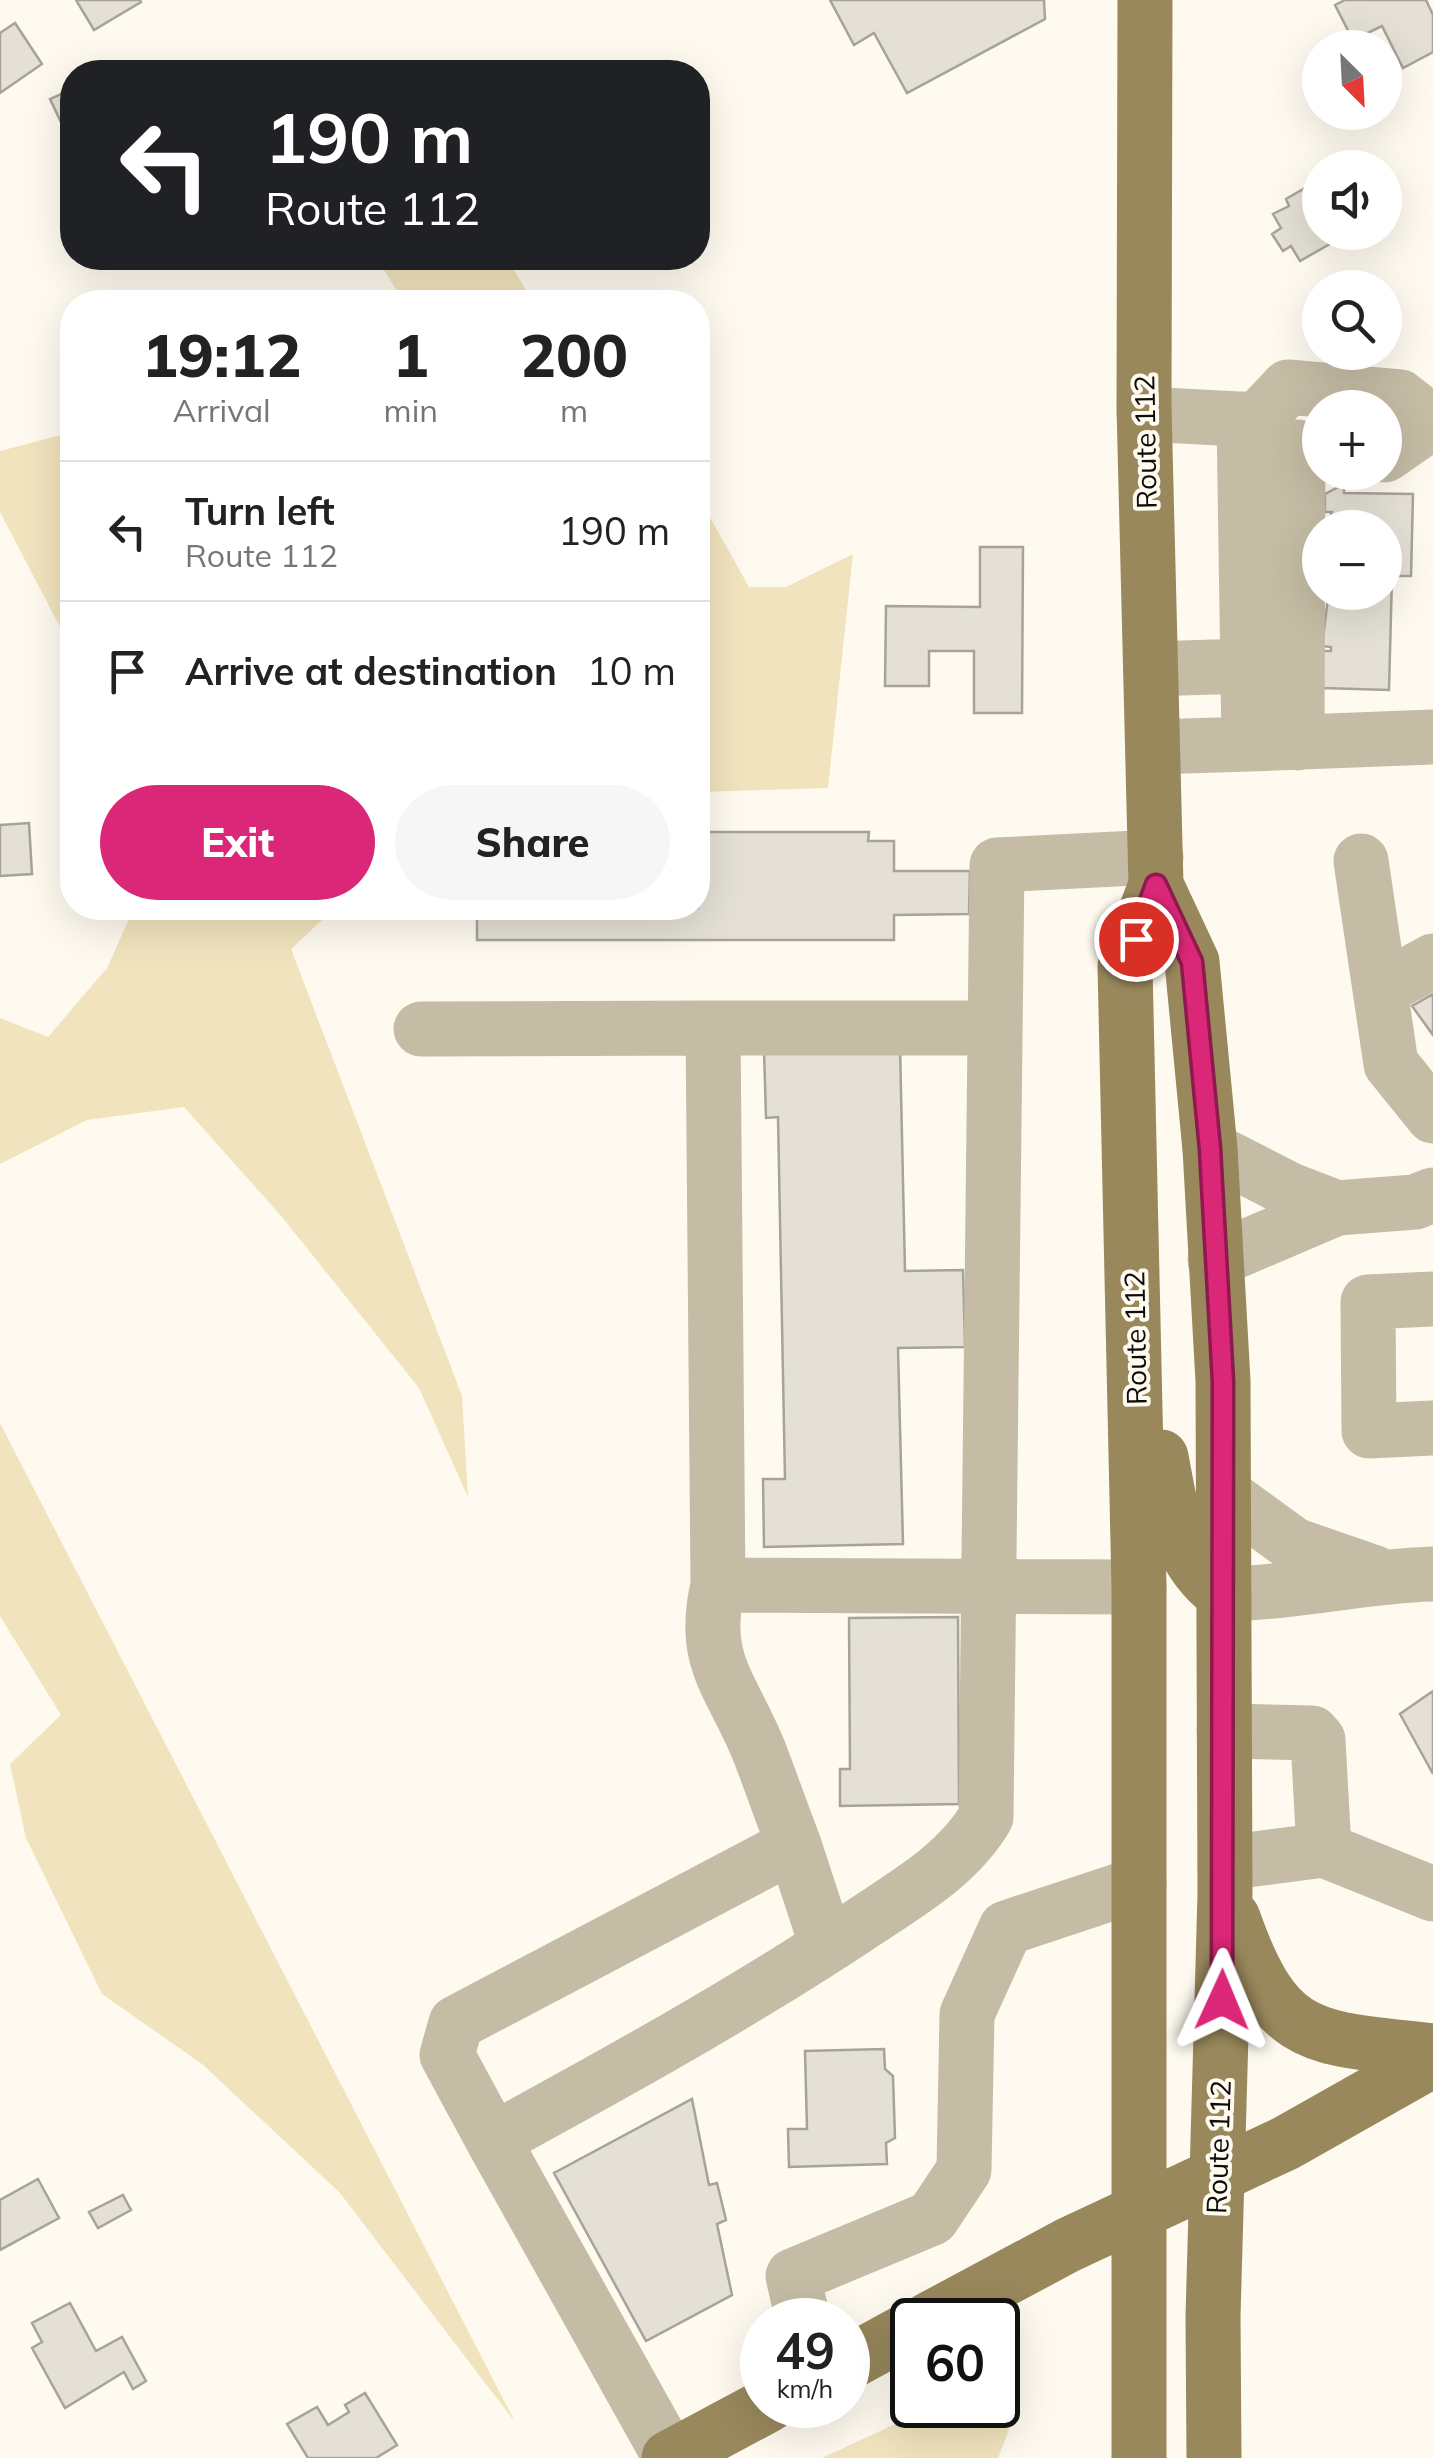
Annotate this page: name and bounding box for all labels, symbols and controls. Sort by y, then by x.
north arrow [1302,30,1402,130]
map controls [1302,30,1402,610]
text: 190 m [265,93,473,181]
icon: left [100,100,230,230]
button: sound [1302,150,1402,250]
text: Route 112 [265,180,480,236]
button: search [1302,270,1402,370]
text: 19:12 [142,317,302,392]
text: 1 [393,317,429,392]
text: 200 [520,317,628,392]
street label: Route 112 [1126,375,1164,509]
text: Arrival [173,390,271,430]
text: min [384,390,438,430]
text: m [560,390,588,430]
button: + [1302,390,1402,490]
text: Turn left [185,487,335,535]
icon: left [100,504,155,559]
text: 190 m [558,507,670,555]
button: − [1302,510,1402,610]
text: Route 112 [185,535,338,575]
icon: arrive [100,644,155,699]
text: Arrive at destination [185,647,557,695]
text: 10 m [587,647,676,695]
button: Exit [100,785,375,900]
button: Share [395,785,670,900]
pin [1094,897,1179,982]
icon: arrive [1109,912,1164,967]
street label: Route 112 [1116,1271,1154,1405]
position arrow [1170,1948,1274,2052]
street label: Route 112 [1198,2080,1238,2214]
speed limit sign: 60 [890,2298,1020,2428]
text: 49 [775,2319,835,2382]
text: km/h [777,2373,833,2404]

